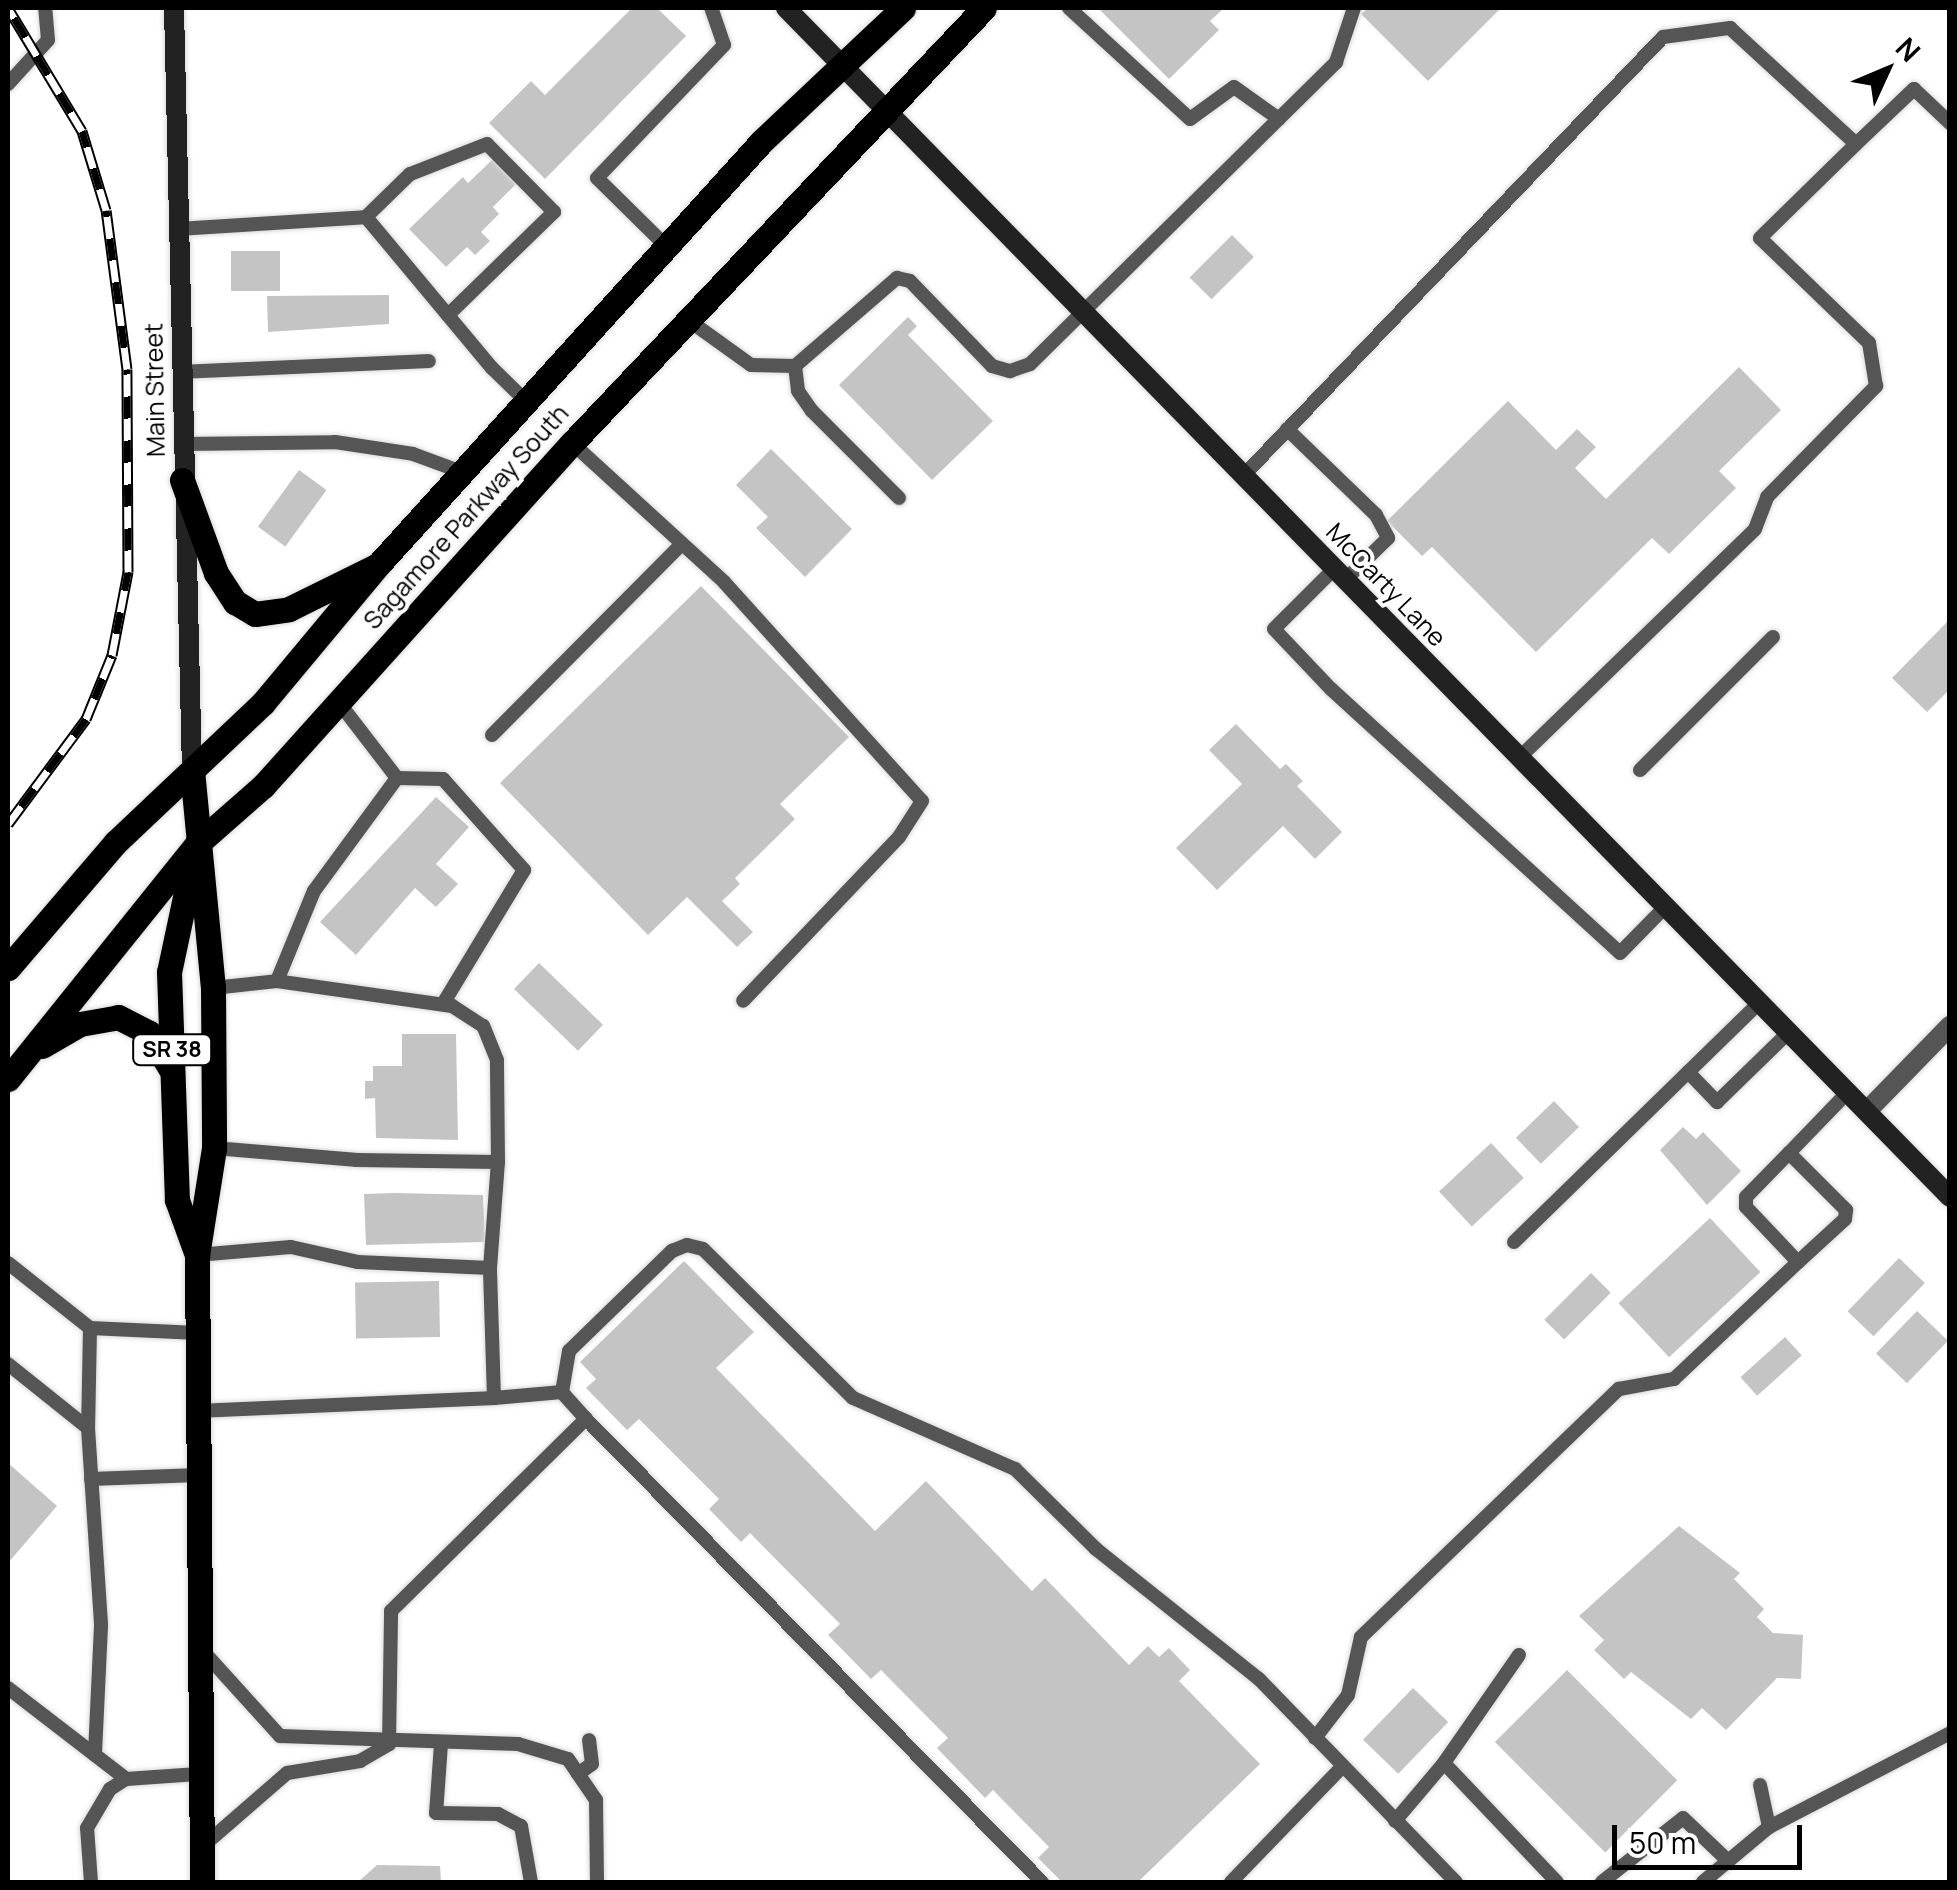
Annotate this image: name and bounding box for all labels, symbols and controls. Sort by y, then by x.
north arrow [1837,20,1937,120]
text: N [1888,29,1929,70]
street label: Main Street [139,323,171,457]
street label: Sagamore Parkway South [357,399,575,635]
street label: McCarty Lane [1320,517,1452,653]
road number: SR 38 [132,1033,212,1067]
scale bar [1617,1805,1807,1867]
text: 50 m [1629,1822,1696,1863]

